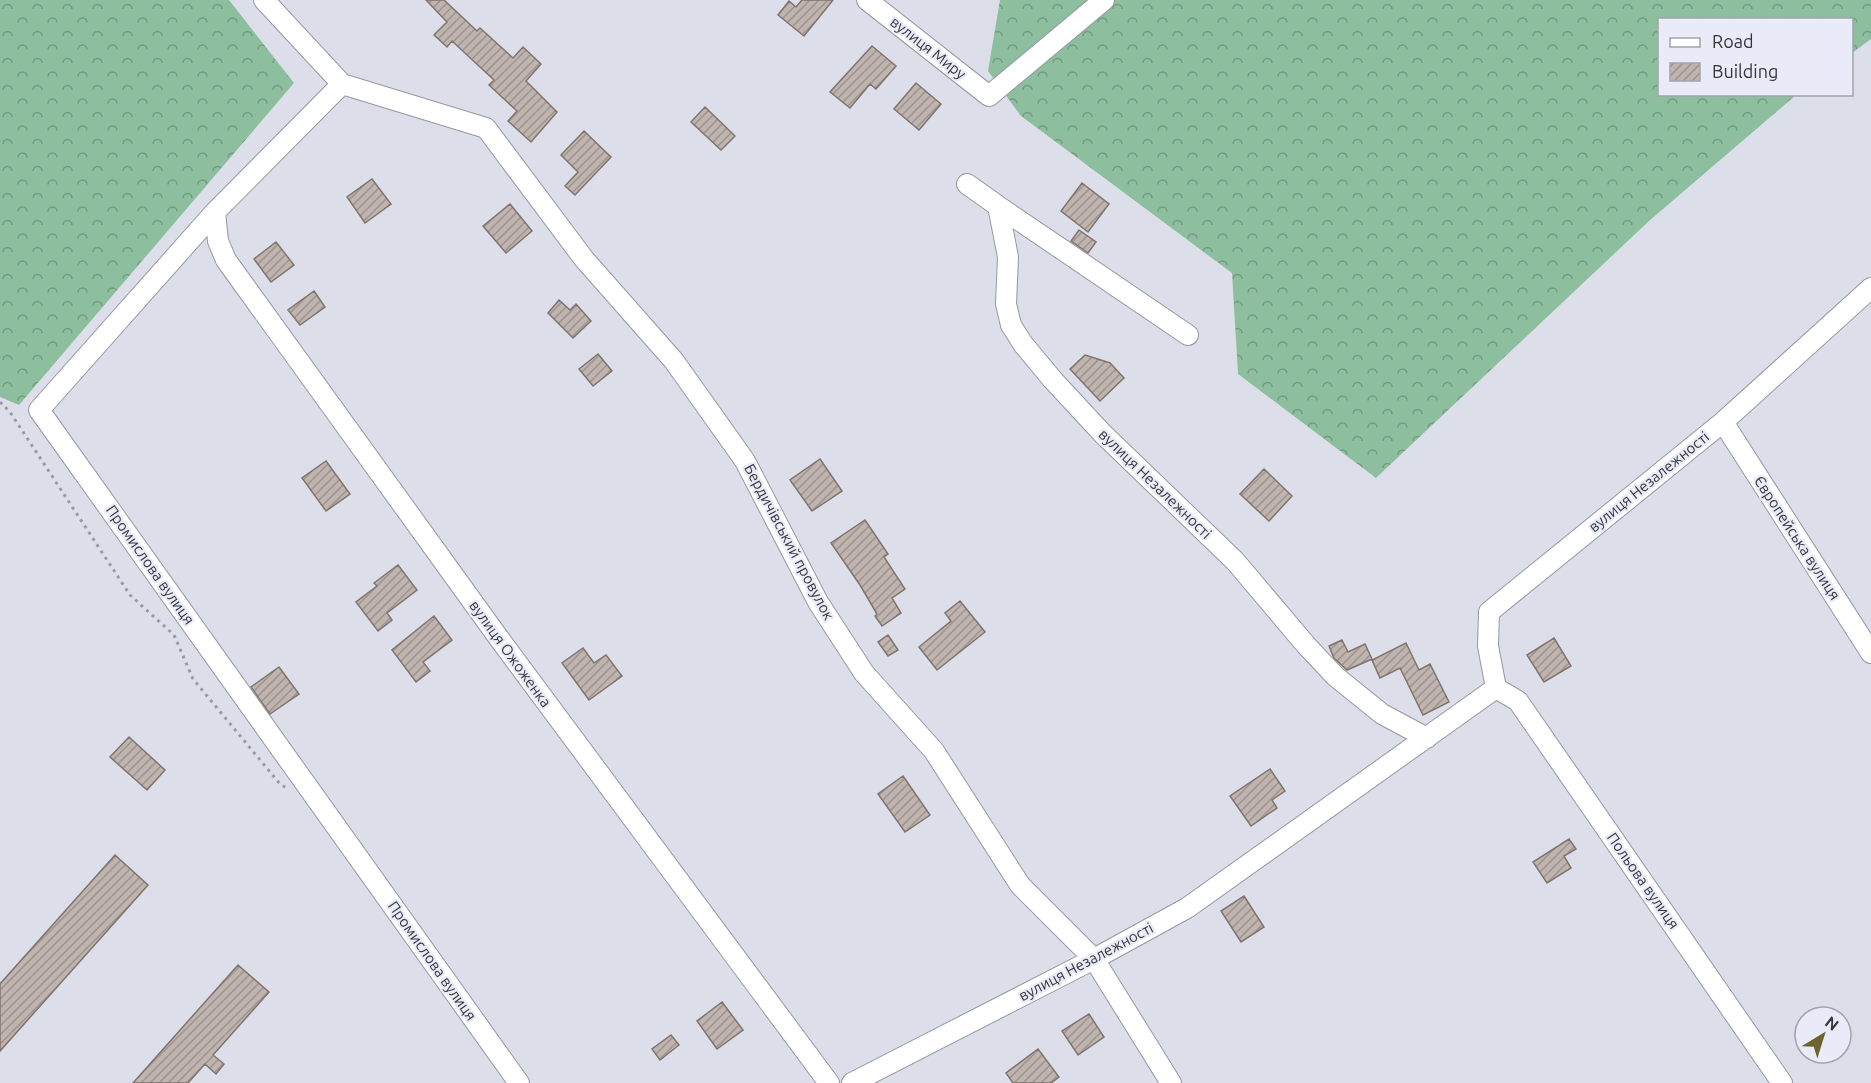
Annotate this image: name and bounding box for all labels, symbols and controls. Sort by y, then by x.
street label: вулиця Миру [887,13,969,82]
legend [1658,18,1853,96]
text: Road [1712,31,1754,51]
text: Building [1712,61,1778,81]
street label: вулиця Незалежності [1096,425,1215,542]
street label: вулиця Незалежності [1585,428,1712,535]
street label: Бердичівський провулок [741,461,838,623]
street label: Європейська вулиця [1751,473,1844,603]
street label: Промислова вулиця [103,502,198,628]
street label: вулиця Ожоженка [466,597,555,710]
street label: Польова вулиця [1604,829,1683,932]
street label: Промислова вулиця [385,898,480,1024]
street label: вулиця Незалежності [1016,919,1156,1004]
north arrow [1793,1005,1853,1065]
text: N [1822,1012,1842,1034]

